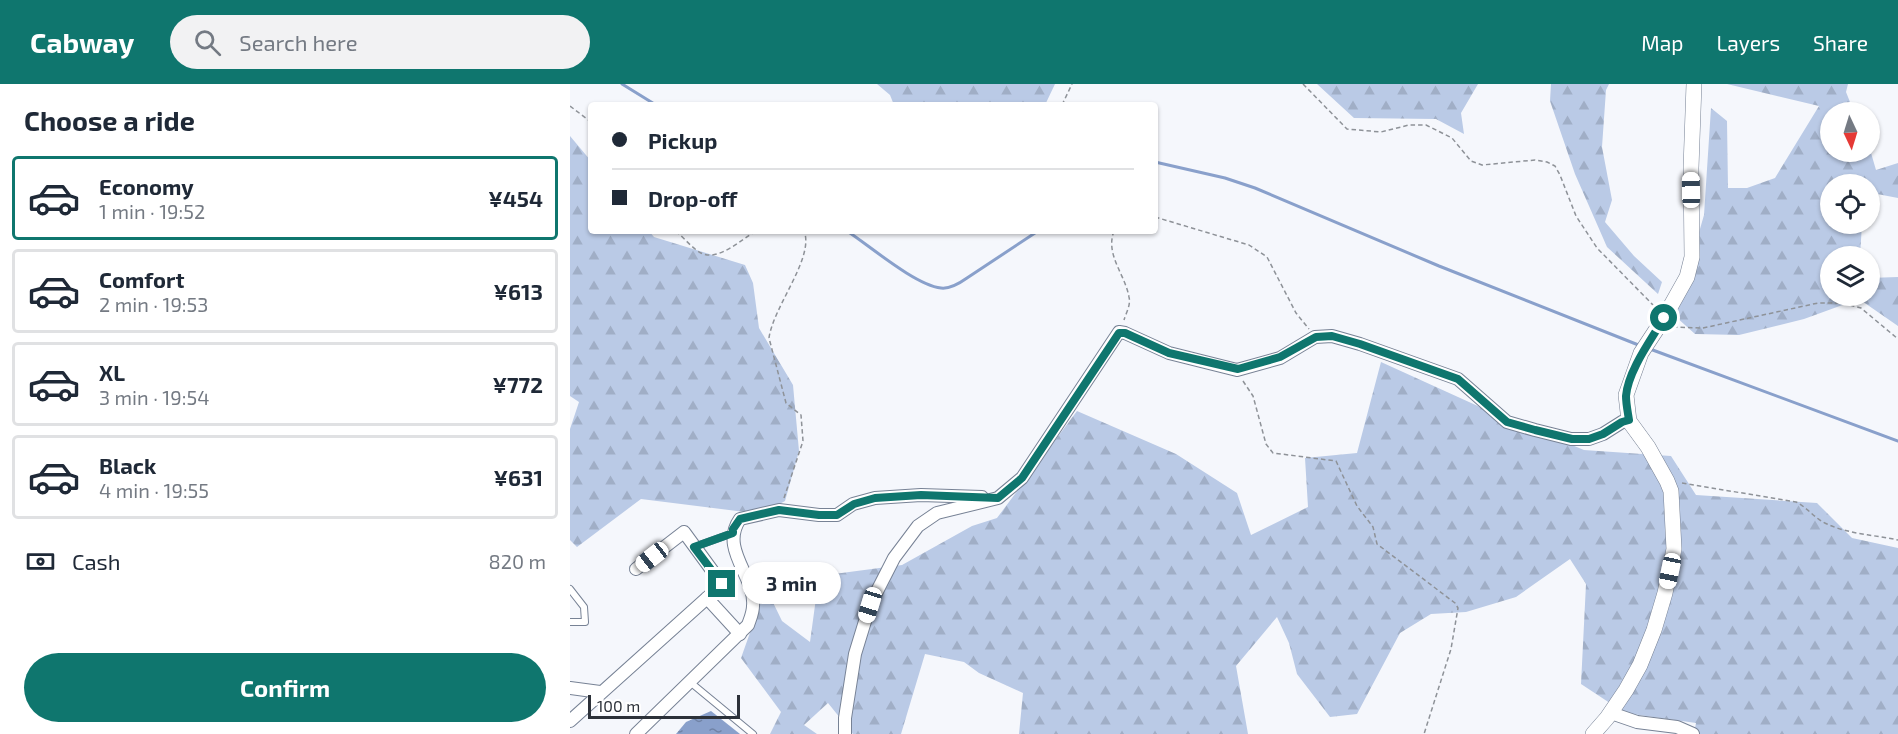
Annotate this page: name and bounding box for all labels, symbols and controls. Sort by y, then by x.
search box [170,15,590,69]
text: Cabway [30,25,134,59]
icon: search [191,26,224,59]
text: Search here [239,29,357,55]
text: Map [1641,30,1683,55]
text: Layers [1716,30,1780,55]
text: Share [1813,30,1868,55]
north arrow [1820,102,1880,162]
map controls [1820,102,1880,306]
text: Choose a ride [24,104,195,136]
text: Pickup [648,127,717,153]
icon: car [27,171,81,225]
car [1682,172,1700,208]
text: Economy [99,173,194,199]
button: locate [1820,174,1880,234]
text: ¥454 [488,185,543,211]
text: Drop-off [648,185,737,211]
text: 1 min · 19:52 [99,199,205,223]
button: layers [1820,246,1880,306]
icon: car [27,264,81,318]
text: Comfort [99,266,184,292]
text: ¥613 [493,278,543,304]
text: 2 min · 19:53 [99,292,208,316]
route start [1650,304,1677,331]
icon: car [27,357,81,411]
text: XL [99,359,125,385]
text: ¥772 [492,371,543,397]
text: 3 min · 19:54 [99,385,209,409]
icon: car [27,450,81,504]
text: Black [99,452,156,478]
text: ¥631 [493,464,543,490]
text: 4 min · 19:55 [99,478,209,502]
car [632,539,672,575]
icon: cash [24,545,57,578]
text: Cash [72,548,121,574]
text: 820 m [489,549,546,573]
car [1657,552,1683,590]
callout: 3 min [743,563,842,605]
route end [708,570,735,597]
text: 3 min [766,571,817,595]
car [856,585,884,625]
button: Confirm [24,653,546,722]
scale bar [588,692,740,720]
text: 100 m [597,696,640,715]

